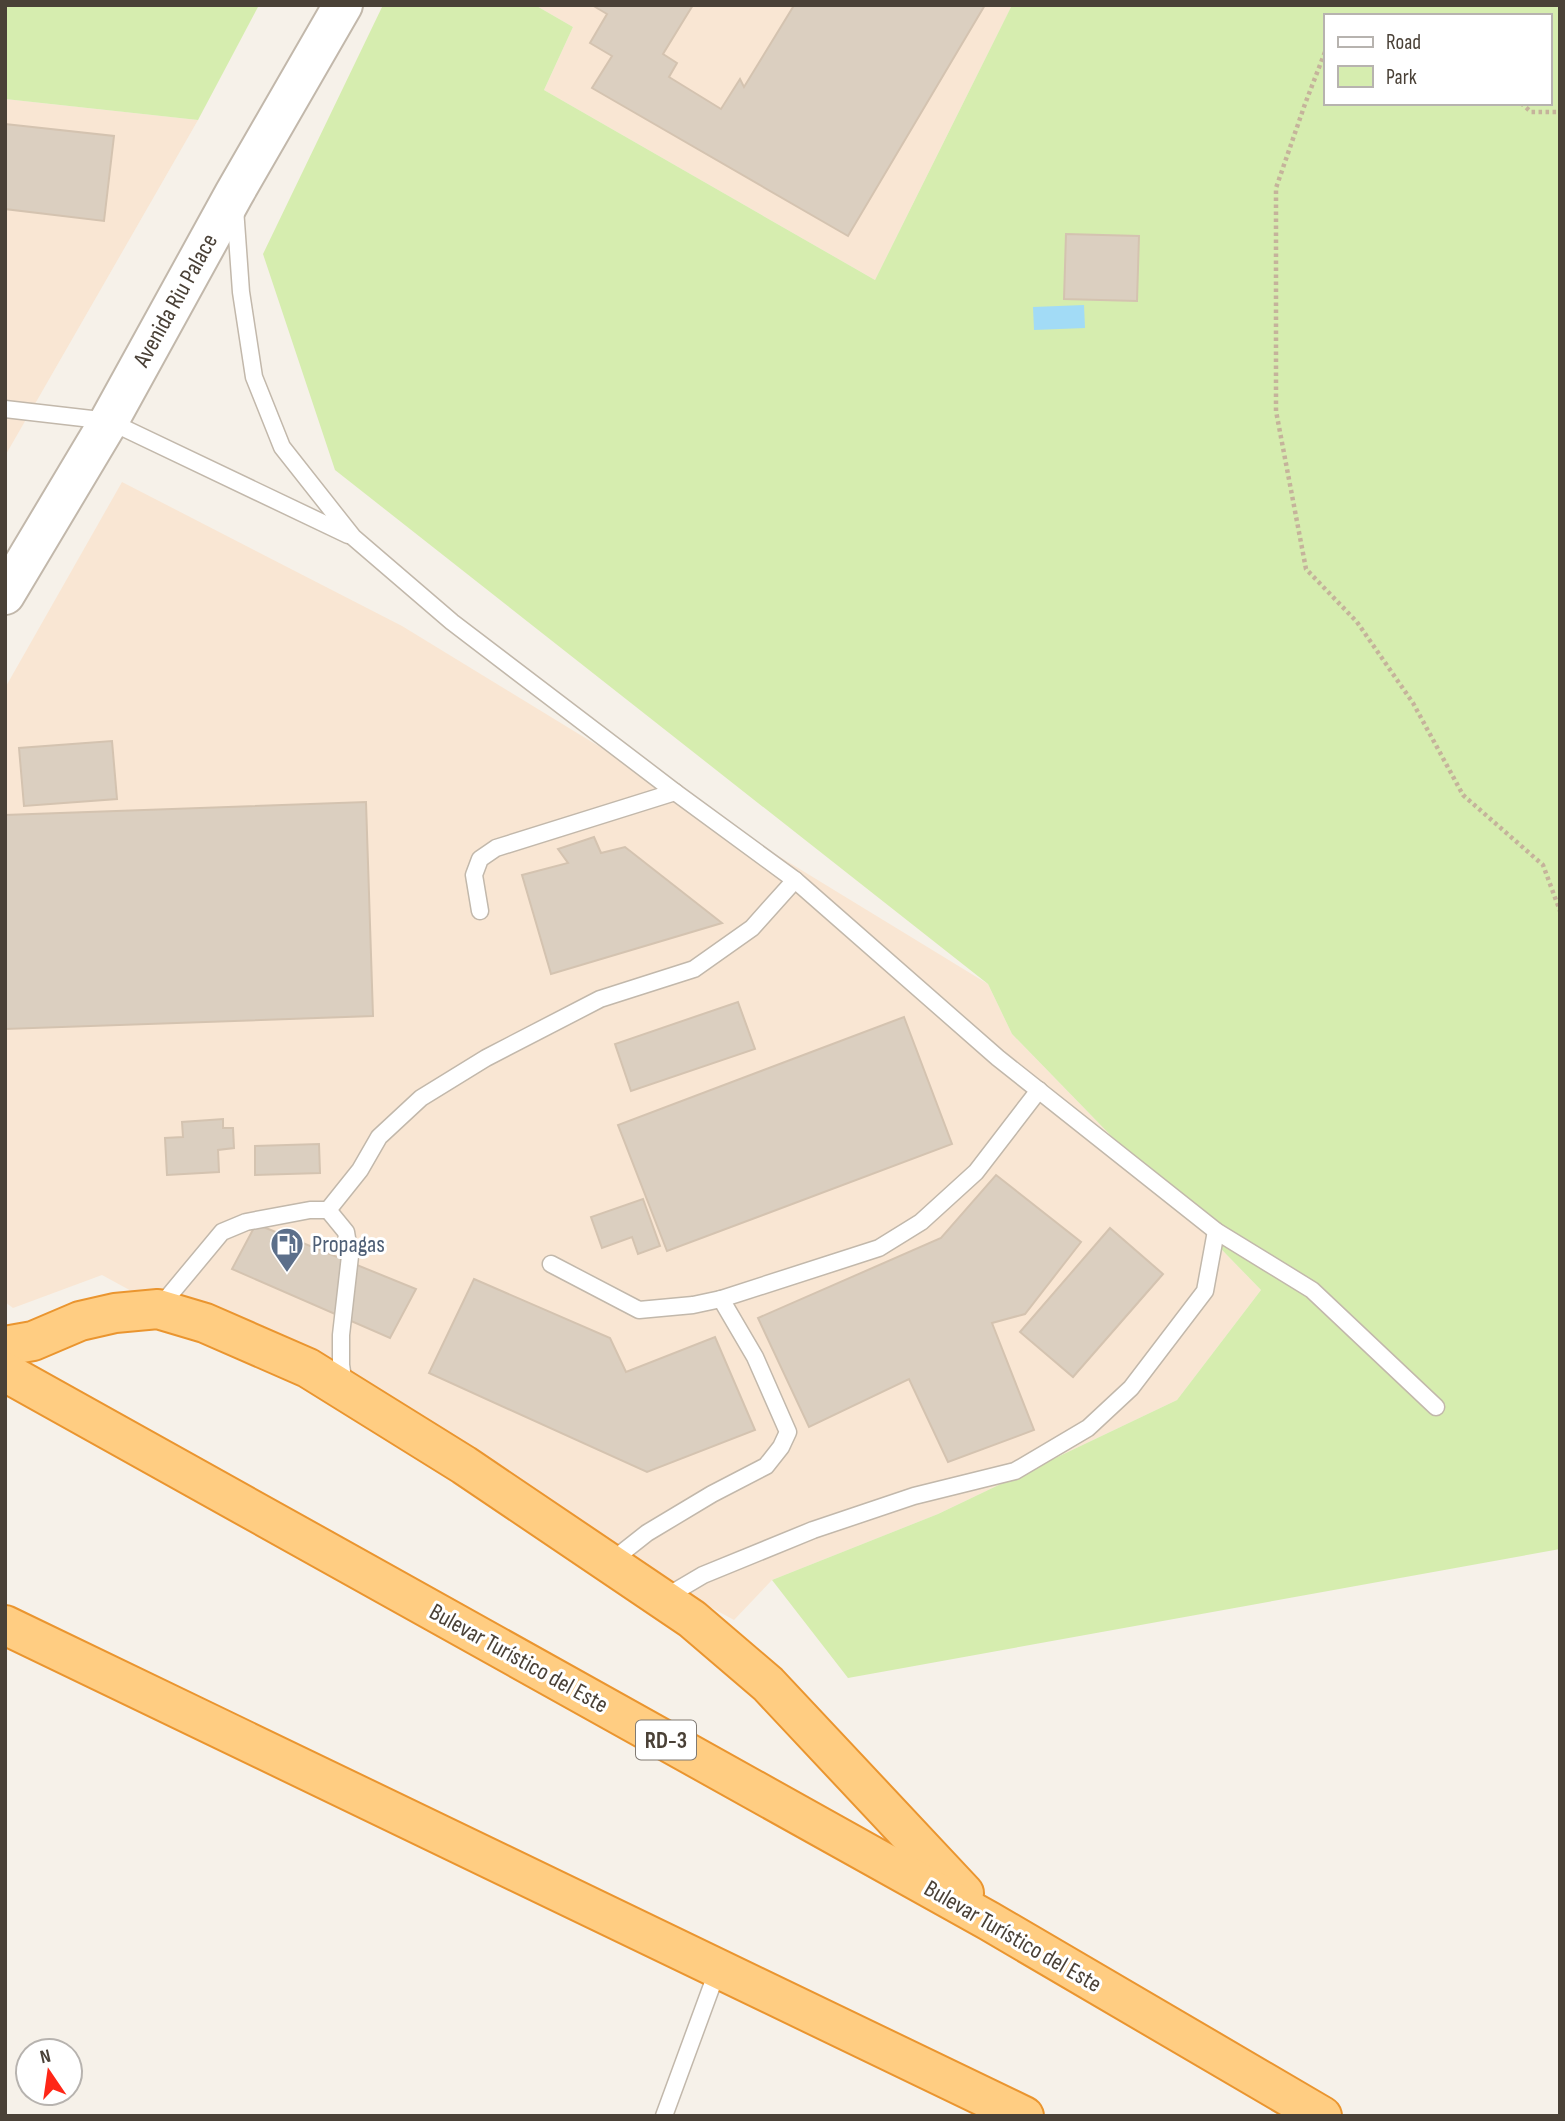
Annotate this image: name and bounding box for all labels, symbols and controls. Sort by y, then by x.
legend [1324,14,1551,105]
text: Road [1386,30,1421,55]
text: Park [1386,65,1417,90]
street label: Avenida Riu Palace [126,229,224,373]
fuel station icon: Propagas [268,1225,306,1274]
place label: Propagas [312,1230,385,1259]
street label: Bulevar Turístico del Este [424,1597,613,1720]
road number: RD-3 [636,1721,696,1760]
street label: Bulevar Turístico del Este [919,1874,1107,1999]
north arrow [14,2037,84,2107]
text: N [38,2045,53,2069]

